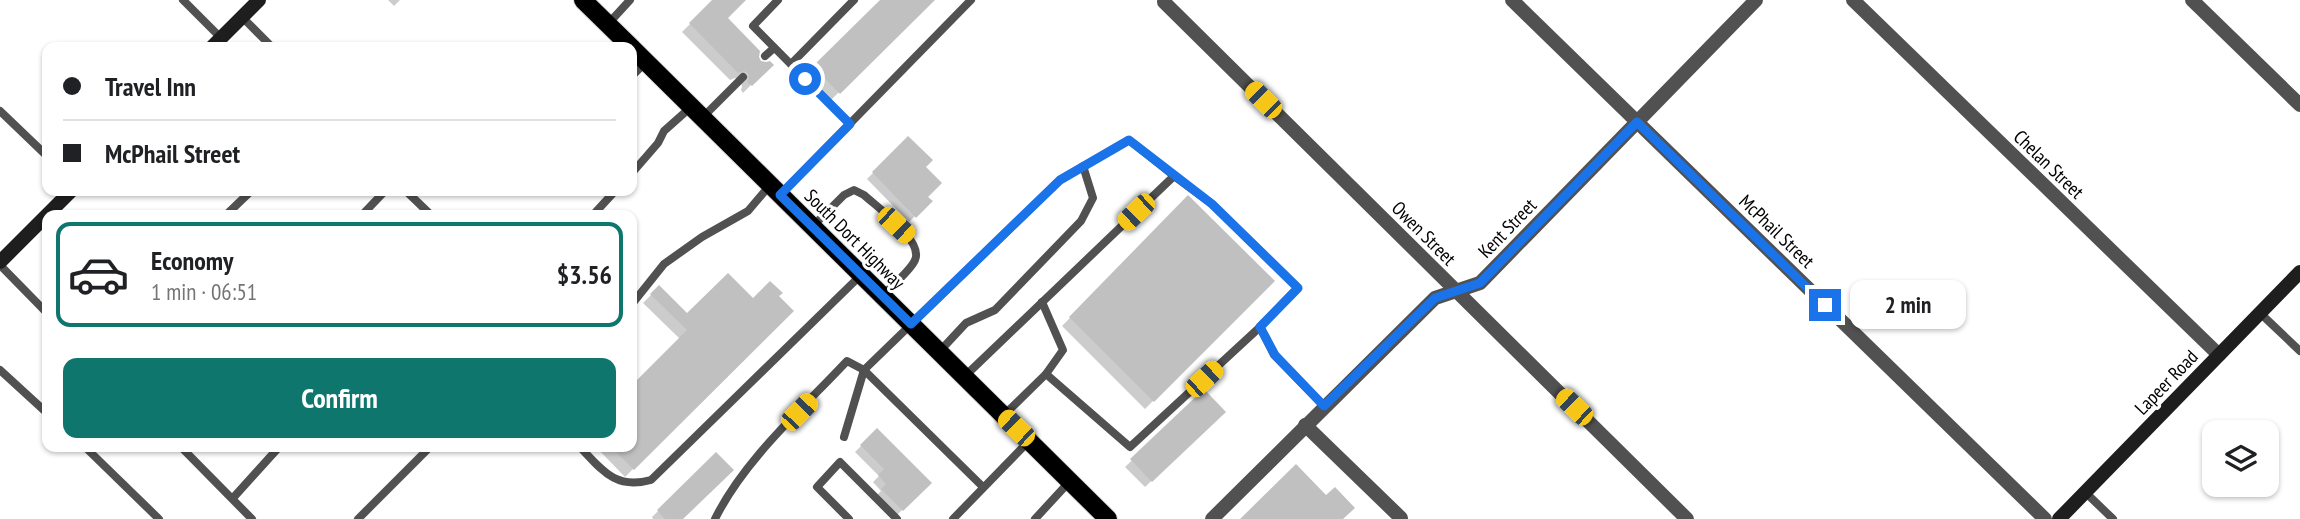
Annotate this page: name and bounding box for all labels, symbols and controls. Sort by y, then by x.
route start [789,63,821,95]
text: Travel Inn [105,70,196,103]
car [1241,78,1286,122]
street label: Chelan Street [2009,125,2090,204]
text: McPhail Street [105,137,240,170]
street label: South Dort Highway [800,184,911,295]
street label: McPhail Street [1734,189,1820,273]
car [1114,190,1159,234]
street label: Kent Street [1473,193,1542,263]
street label: Owen Street [1387,196,1462,271]
car [874,203,919,247]
icon: car [67,243,130,306]
text: Economy [151,244,233,277]
text: $3.56 [557,258,612,291]
text: 1 min · 06:51 [151,277,257,306]
callout: 2 min [1850,280,1965,330]
route end [1809,289,1841,321]
text: 2 min [1885,290,1931,319]
street label: Lapeer Road [2129,345,2203,419]
car [1182,357,1227,401]
button: Confirm [63,358,616,438]
car [1552,385,1597,429]
car [777,390,822,434]
car [994,406,1039,450]
map controls [2202,420,2279,497]
button: layers [2202,420,2279,497]

